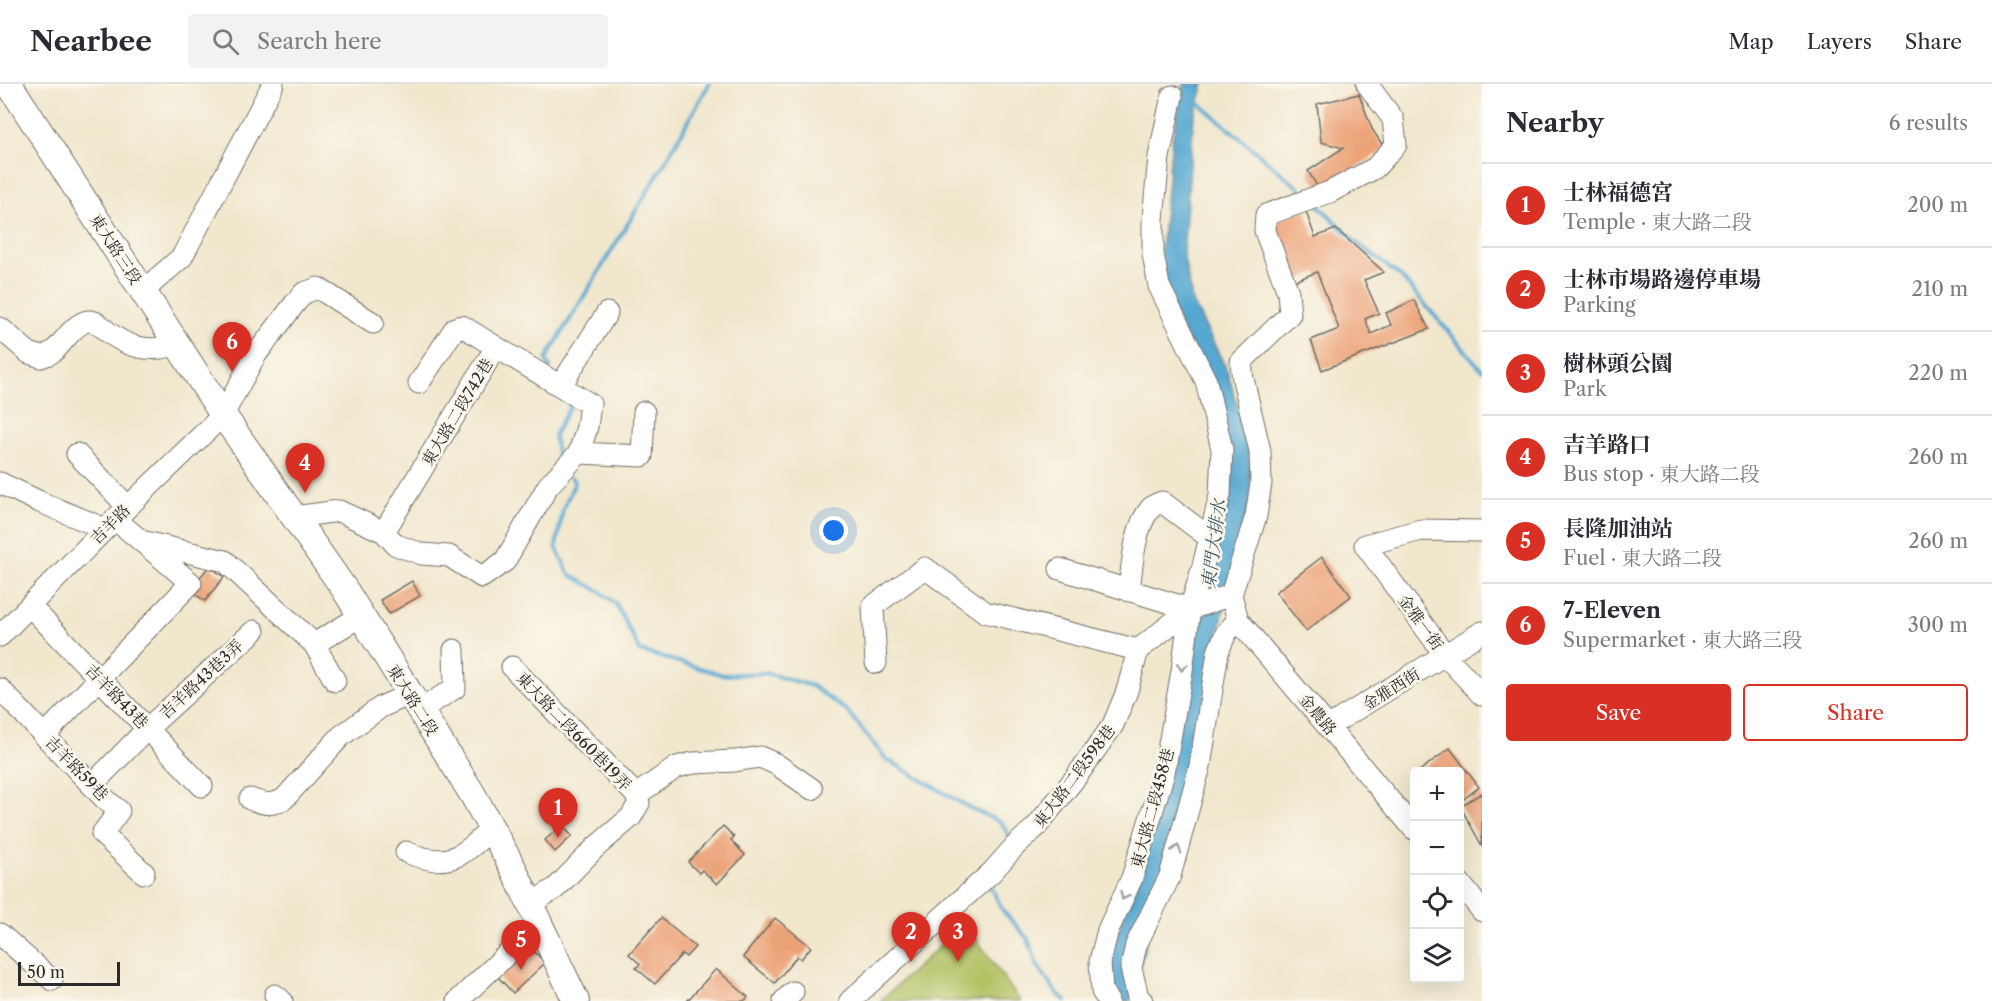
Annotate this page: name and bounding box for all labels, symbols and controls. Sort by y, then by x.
search box [188,14,608,68]
text: Nearbee [30,24,152,58]
icon: search [209,25,242,58]
text: Search here [257,28,382,55]
text: Map [1729,29,1774,54]
text: Layers [1807,29,1872,54]
text: Share [1905,29,1962,54]
text: Nearby [1506,107,1604,139]
text: 6 results [1889,111,1968,135]
text: 士林福德宮 [1563,179,1673,206]
text: 1 [1521,193,1530,217]
text: 200 m [1907,193,1968,217]
street label: 東大路三段 [86,210,146,288]
text: Temple · 東大路二段 [1563,210,1752,234]
text: 士林市場路邊停車場 [1563,266,1761,293]
text: 2 [1520,277,1531,301]
text: 210 m [1911,277,1968,301]
text: Parking [1563,293,1636,317]
pin: 6 [212,322,252,372]
text: 樹林頭公園 [1563,350,1673,377]
street label: 東大路二段742巷 [417,355,497,469]
text: 3 [1520,361,1531,385]
text: 220 m [1908,361,1968,385]
text: Park [1563,377,1606,401]
text: 吉羊路口 [1563,431,1651,458]
pin: 4 [286,444,324,493]
text: 4 [1520,445,1531,469]
text: 260 m [1908,445,1968,469]
text: Bus stop · 東大路二段 [1563,462,1760,486]
water label: 東門大排水 [1198,496,1231,590]
street label: 吉羊路 [86,500,134,548]
text: 長隆加油站 [1563,515,1673,542]
your location [819,516,848,545]
text: 5 [1520,529,1531,553]
text: 260 m [1908,529,1968,553]
text: Fuel · 東大路二段 [1563,546,1722,570]
street label: 金雅一街 [1394,590,1448,654]
text: 7-Eleven [1563,597,1661,624]
text: 6 [1520,613,1531,637]
text: 300 m [1908,613,1968,637]
text: Supermarket · 東大路三段 [1563,628,1802,652]
street label: 吉羊路43巷3弄 [155,635,247,723]
street label: 吉羊路43巷 [81,660,153,732]
street label: 東大路二段 [383,661,443,739]
one-way arrow [1177,662,1189,671]
street label: 金雅西街 [1359,664,1423,714]
street label: 東大路二段660巷19弄 [512,668,636,794]
button: Save [1506,684,1731,741]
button: Share [1743,684,1968,741]
street label: 金農路 [1295,689,1341,739]
street label: 東大路二段598巷 [1029,721,1119,831]
street label: 吉羊路59巷 [41,732,113,804]
street label: 東大路二段458巷 [1126,746,1178,870]
map controls [1410,767,1464,983]
button: + [1410,767,1464,821]
pin: 1 [538,788,578,838]
button: − [1410,821,1464,875]
one-way arrow [1170,844,1182,855]
button: locate [1410,875,1464,929]
one-way arrow [1120,889,1132,900]
pin: 2 [892,912,930,962]
pin: 3 [938,912,978,962]
pin: 5 [502,920,540,970]
button: layers [1410,929,1464,983]
scale bar [18,959,120,986]
text: 50 m [27,962,65,982]

